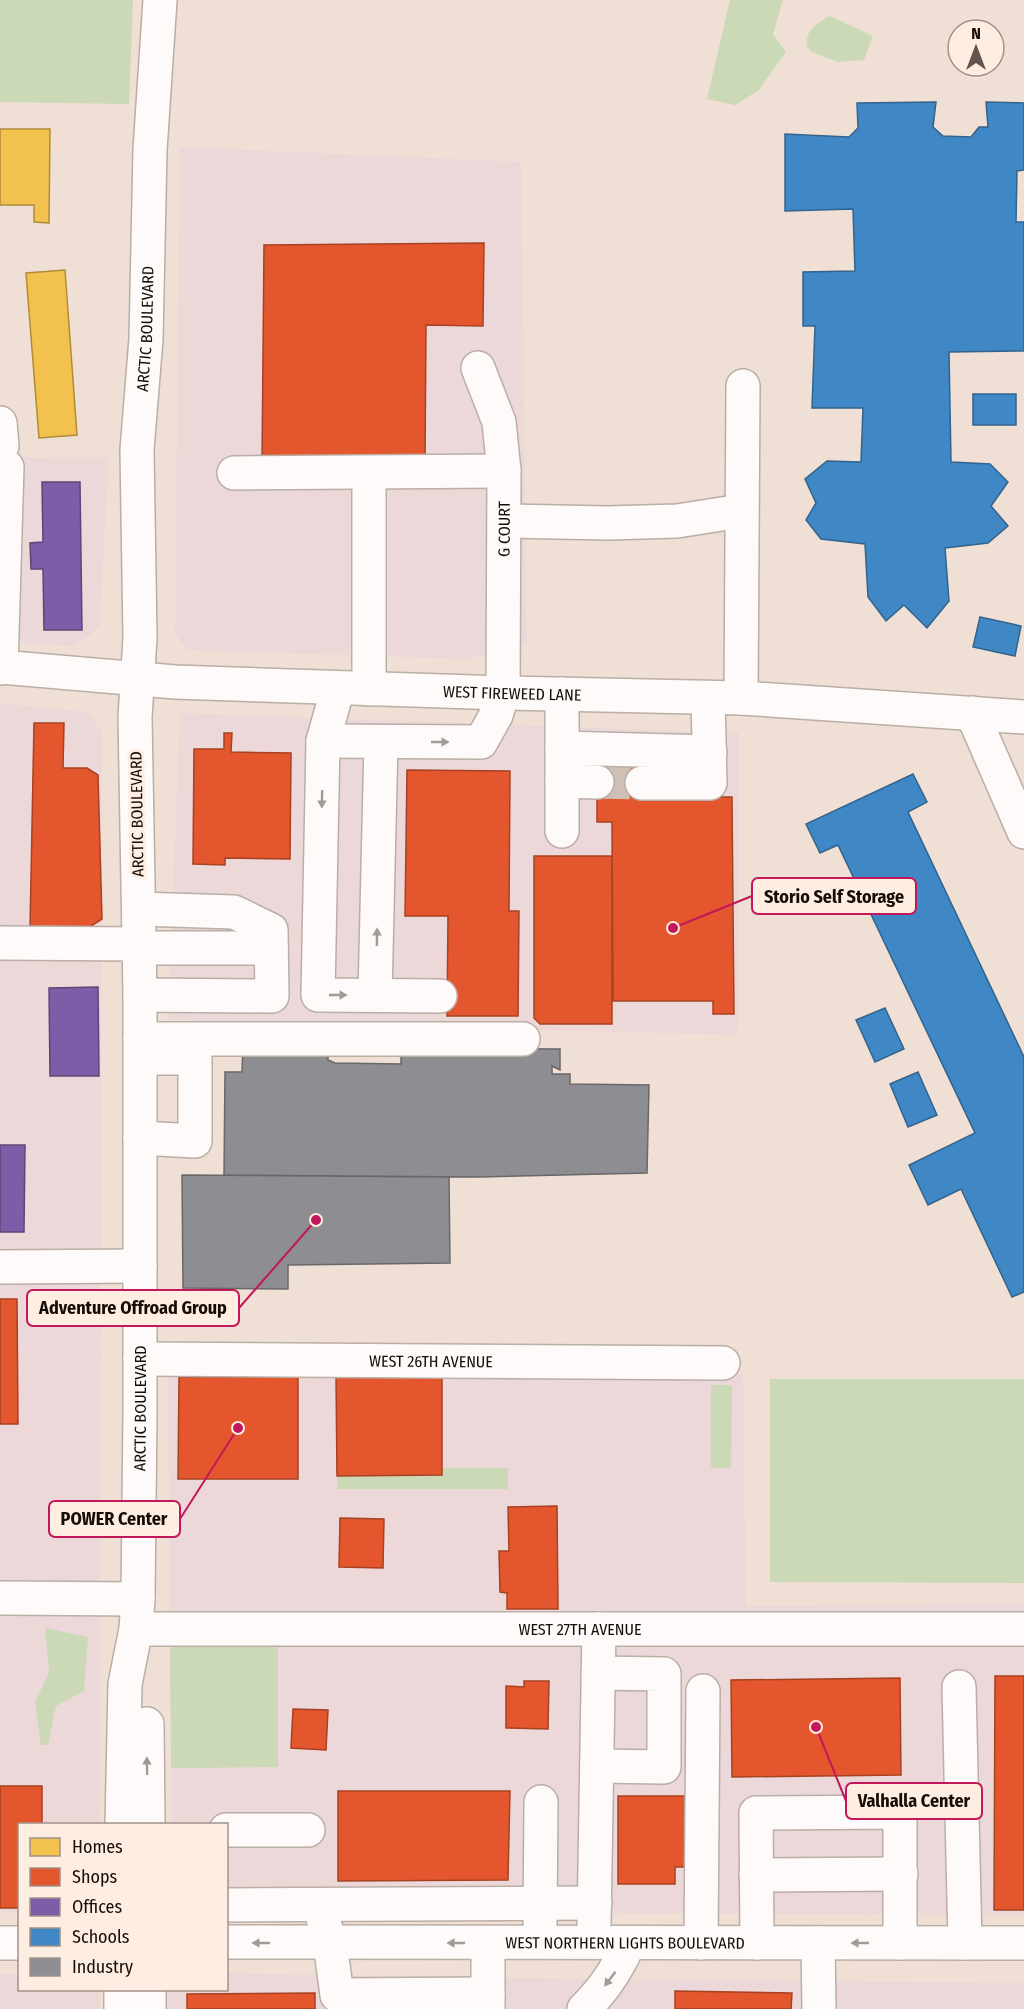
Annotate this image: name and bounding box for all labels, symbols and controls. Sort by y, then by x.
north arrow [946,18,1006,78]
text: N [971,24,981,43]
street label: ARCTIC BOULEVARD [132,266,157,392]
street label: G COURT [494,500,513,557]
street label: WEST FIREWEED LANE [443,681,582,704]
one-way arrow [430,737,449,747]
street label: ARCTIC BOULEVARD [126,751,148,877]
one-way arrow [317,790,327,809]
callout: Storio Self Storage [752,878,916,914]
text: Storio Self Storage [764,886,904,908]
one-way arrow [372,927,381,946]
one-way arrow [329,990,348,1000]
callout: Adventure Offroad Group [27,1290,239,1326]
text: Adventure Offroad Group [38,1297,227,1319]
street label: ARCTIC BOULEVARD [130,1345,150,1471]
street label: WEST 26TH AVENUE [369,1351,493,1371]
callout: POWER Center [49,1501,180,1537]
text: POWER Center [61,1508,168,1530]
street label: WEST 27TH AVENUE [519,1620,641,1639]
one-way arrow [142,1757,152,1776]
callout: Valhalla Center [846,1783,982,1819]
text: Valhalla Center [857,1790,971,1812]
legend [18,1823,228,1991]
text: Homes [72,1836,123,1858]
text: Shops [72,1866,117,1888]
text: Offices [72,1896,122,1918]
text: Schools [72,1926,130,1948]
street label: WEST NORTHERN LIGHTS BOULEVARD [505,1933,745,1952]
one-way arrow [251,1938,270,1948]
one-way arrow [446,1938,465,1948]
one-way arrow [851,1938,870,1948]
text: Industry [72,1956,133,1978]
one-way arrow [605,1971,617,1986]

